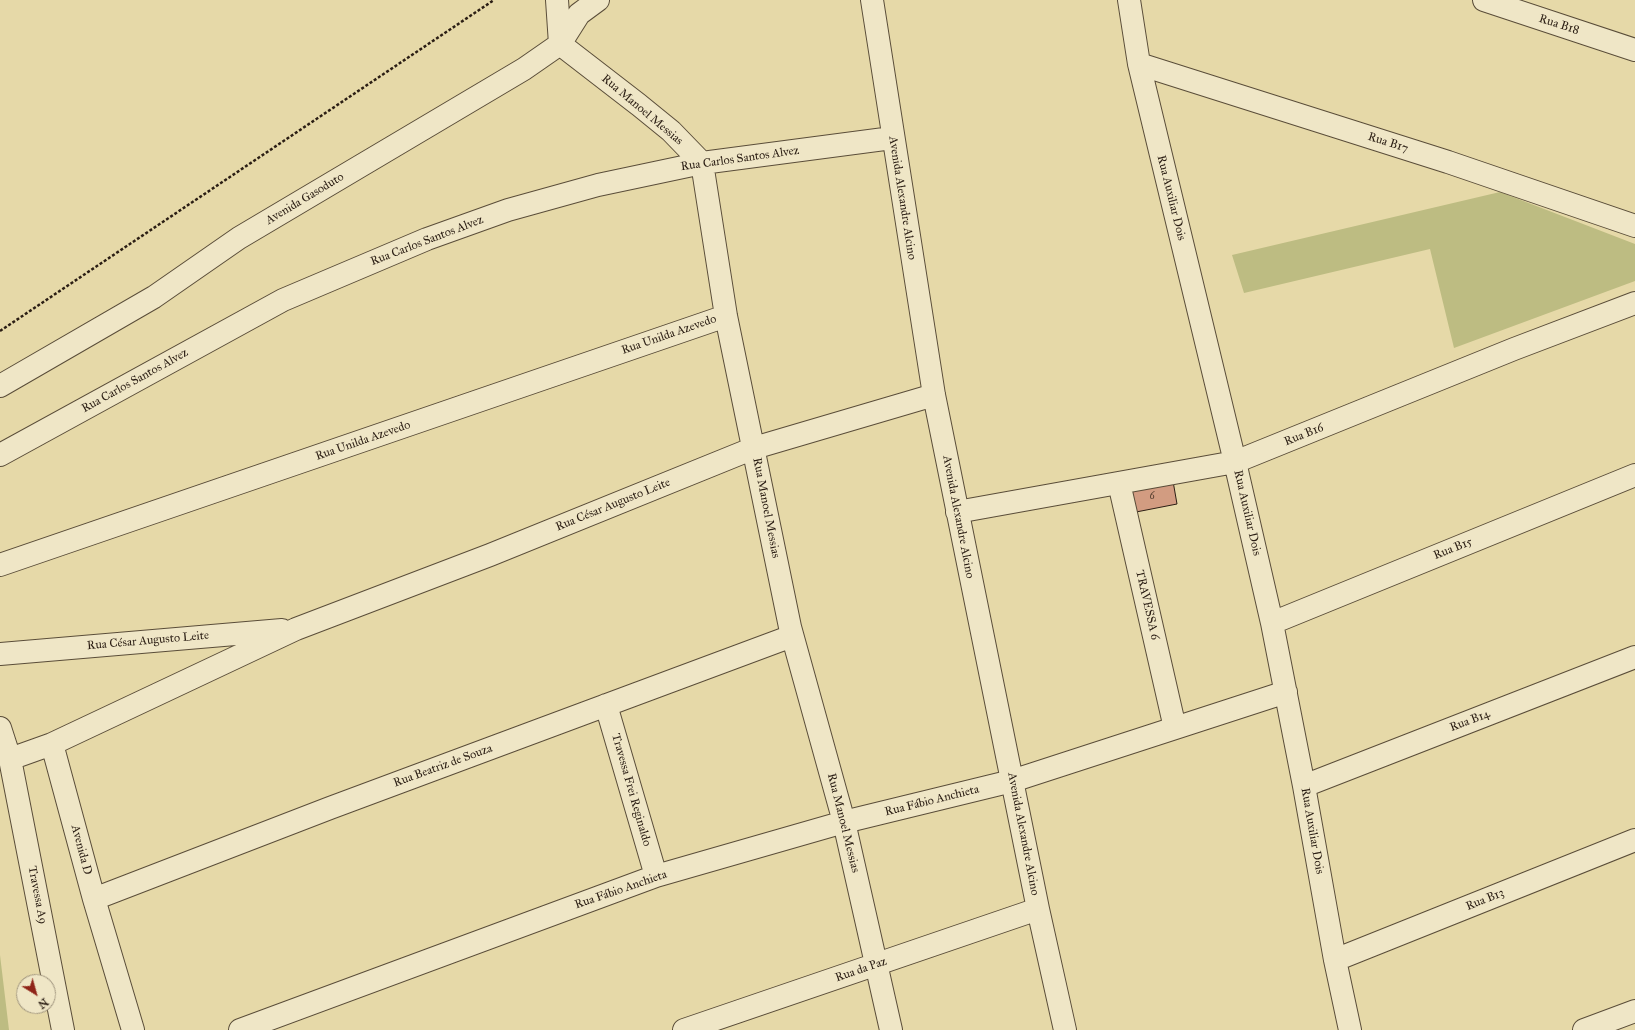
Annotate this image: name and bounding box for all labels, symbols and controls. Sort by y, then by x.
street label: Rua B18 [1537,12,1581,38]
street label: Rua Manoel Messias [598,72,686,148]
street label: Rua B17 [1366,130,1410,156]
street label: Avenida Alexandre Alcino [885,135,919,261]
street label: Rua Carlos Santos Alvez [680,144,800,174]
street label: Rua Auxiliar Dois [1153,154,1189,242]
street label: Avenida Gasoduto [263,170,347,228]
street label: Rua Carlos Santos Alvez [369,213,485,269]
street label: Rua Unilda Azevedo [620,312,718,358]
street label: Rua Carlos Santos Alvez [79,346,191,416]
street label: Rua Unilda Azevedo [314,418,412,464]
street label: Rua B16 [1282,421,1326,449]
street label: Avenida Alexandre Alcino [939,454,977,580]
street label: Rua Manoel Messias [749,457,783,559]
street label: Rua Auxiliar Dois [1230,469,1264,557]
street label: Rua César Augusto Leite [554,475,672,535]
house number: 6 [1149,491,1155,503]
street label: Rua B15 [1432,535,1474,563]
street label: TRAVESSA 6 [1132,569,1162,641]
street label: Rua César Augusto Leite [86,629,210,653]
street label: Rua B14 [1448,707,1492,735]
street label: Travessa Frei Reginaldo [608,732,654,848]
street label: Rua Beatriz de Souza [392,741,494,791]
street label: Avenida Alexandre Alcino [1004,771,1042,897]
street label: Rua Manoel Messias [824,772,862,874]
street label: Rua Fábio Anchieta [883,782,981,820]
street label: Rua Auxiliar Dois [1297,787,1327,875]
street label: Avenida D [67,823,95,877]
street label: Travessa A9 [24,865,50,925]
street label: Rua Fábio Anchieta [573,867,669,913]
street label: Rua B13 [1464,886,1506,914]
street label: Rua da Paz [833,955,889,985]
north arrow [16,974,56,1014]
text: N [35,995,51,1011]

